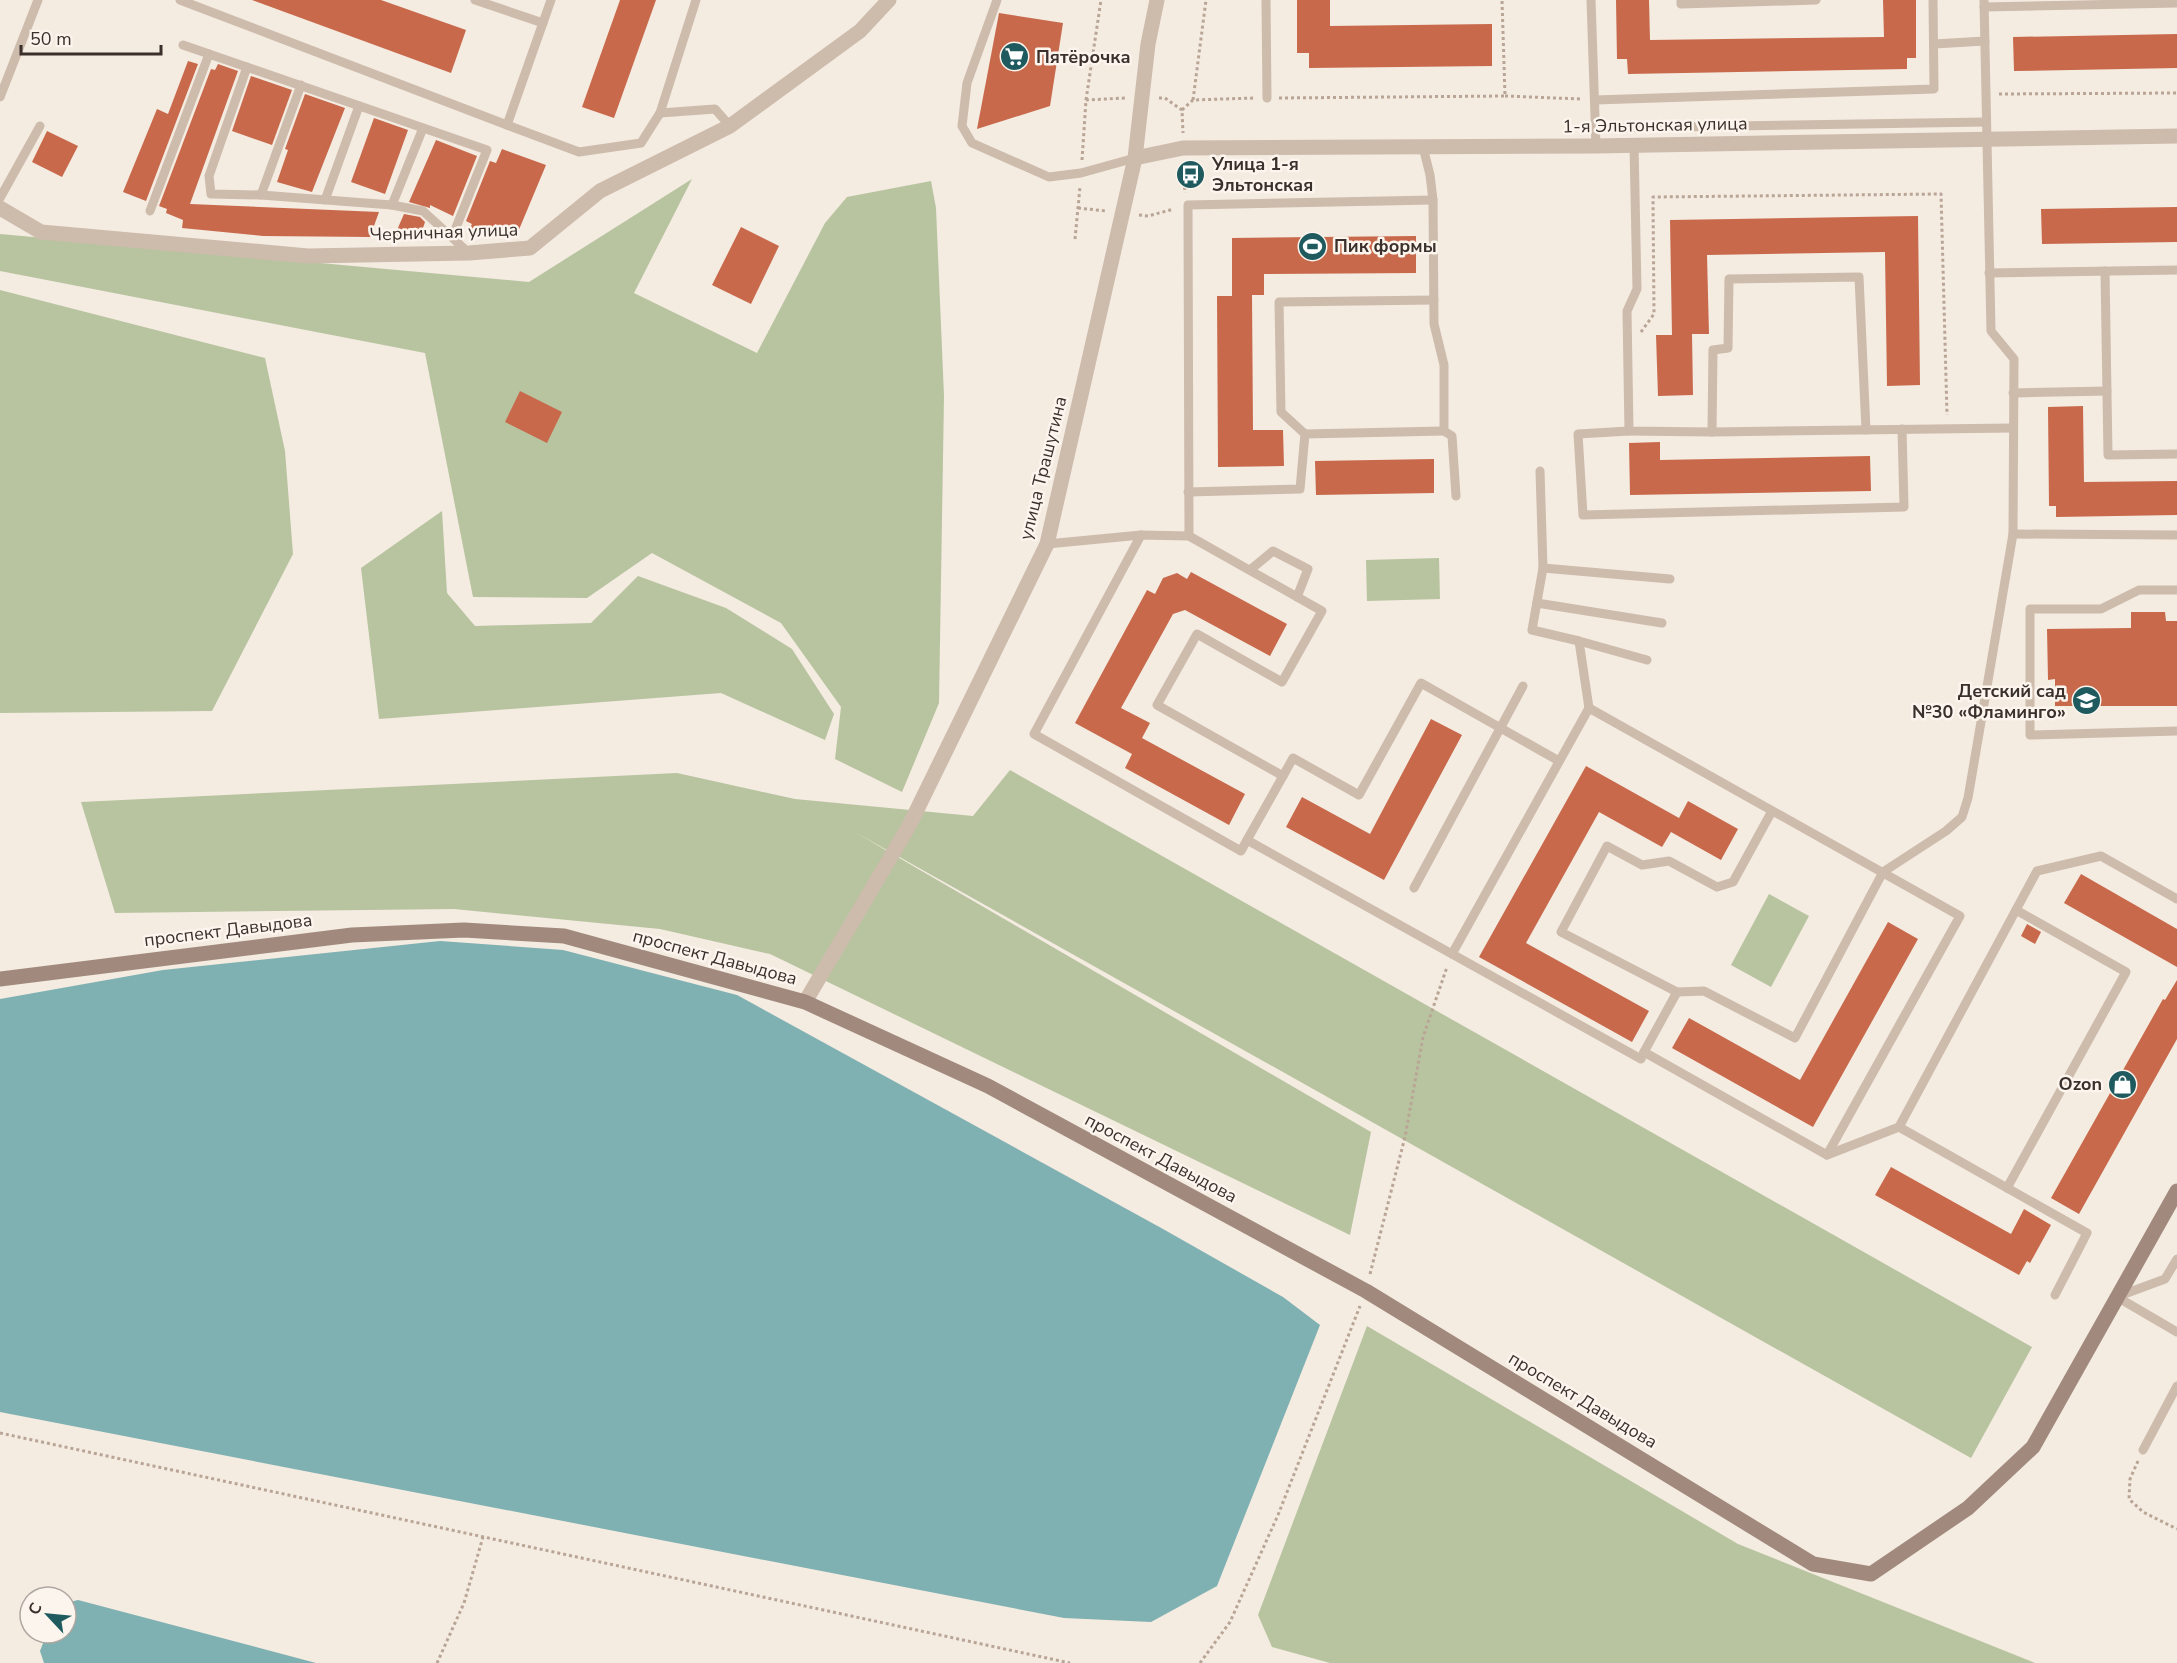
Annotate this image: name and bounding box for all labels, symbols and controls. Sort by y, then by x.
scale bar [21,18,160,56]
text: 50 m [30,27,72,51]
supermarket icon: Пятёрочка [999,41,1031,73]
place label: Пятёрочка [1036,45,1131,69]
street label: 1-я Эльтонская улица [1562,111,1748,139]
place label: Улица 1-я Эльтонская [1211,152,1313,197]
bus stop icon: Улица 1-я Эльтонская [1175,158,1207,190]
street label: Черничная улица [369,217,519,247]
sports icon: Пик формы [1297,230,1329,262]
place label: Пик формы [1334,234,1437,258]
street label: улица Трашутина [1014,394,1072,542]
place label: Детский сад №30 «Фламинго» [1912,679,2066,724]
school or university icon: Детский сад №30 «Фламинго» [2071,685,2103,717]
street label: проспект Давыдова [143,908,313,952]
street label: проспект Давыдова [630,923,800,991]
shop icon: Ozon [2107,1068,2139,1100]
place label: Ozon [2059,1072,2102,1096]
street label: проспект Давыдова [1081,1108,1241,1208]
street label: проспект Давыдова [1504,1346,1662,1454]
north arrow [18,1585,78,1645]
text: С [23,1599,48,1619]

